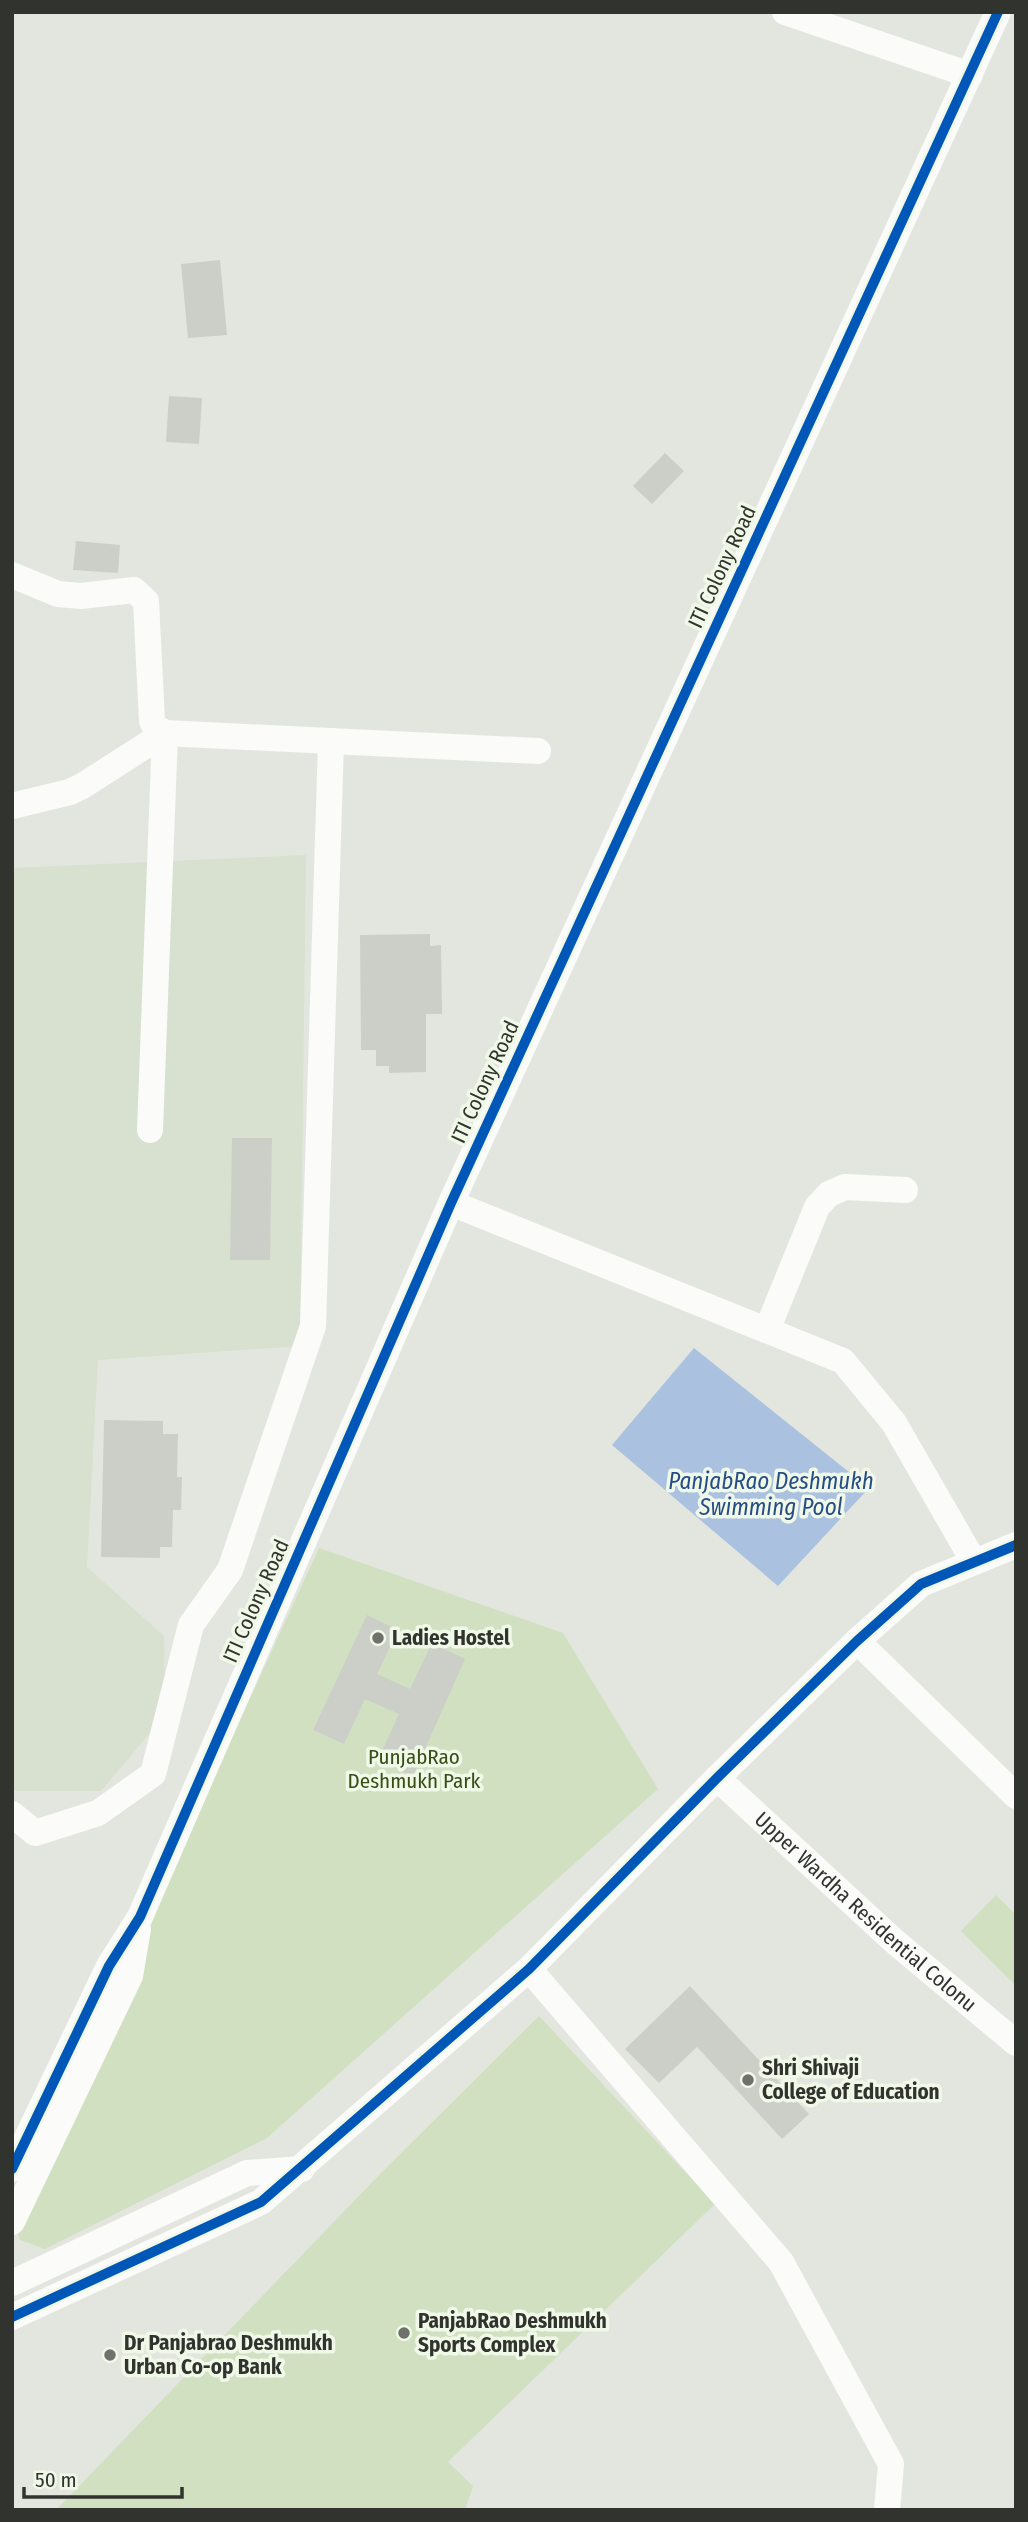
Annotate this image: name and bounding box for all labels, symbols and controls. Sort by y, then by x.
street label: ITI Colony Road [682,502,762,632]
street label: ITI Colony Road [445,1017,525,1147]
water label: PanjabRao Deshmukh Swimming Pool [668,1467,874,1521]
street label: ITI Colony Road [217,1535,295,1667]
place label: Ladies Hostel [392,1625,510,1651]
marker: Ladies Hostel [370,1630,386,1646]
park label: PunjabRao Deshmukh Park [348,1744,481,1794]
street label: Upper Wardha Residential Colonu [749,1806,982,2017]
place label: Shri Shivaji College of Education [762,2055,940,2105]
marker: Shri Shivaji College of Education [740,2072,756,2088]
place label: PanjabRao Deshmukh Sports Complex [418,2308,607,2358]
marker: PanjabRao Deshmukh Sports Complex [396,2325,412,2341]
place label: Dr Panjabrao Deshmukh Urban Co-op Bank [124,2330,333,2380]
marker: Dr Panjabrao Deshmukh Urban Co-op Bank [102,2347,118,2363]
scale bar [24,2456,182,2500]
text: 50 m [35,2467,77,2493]

